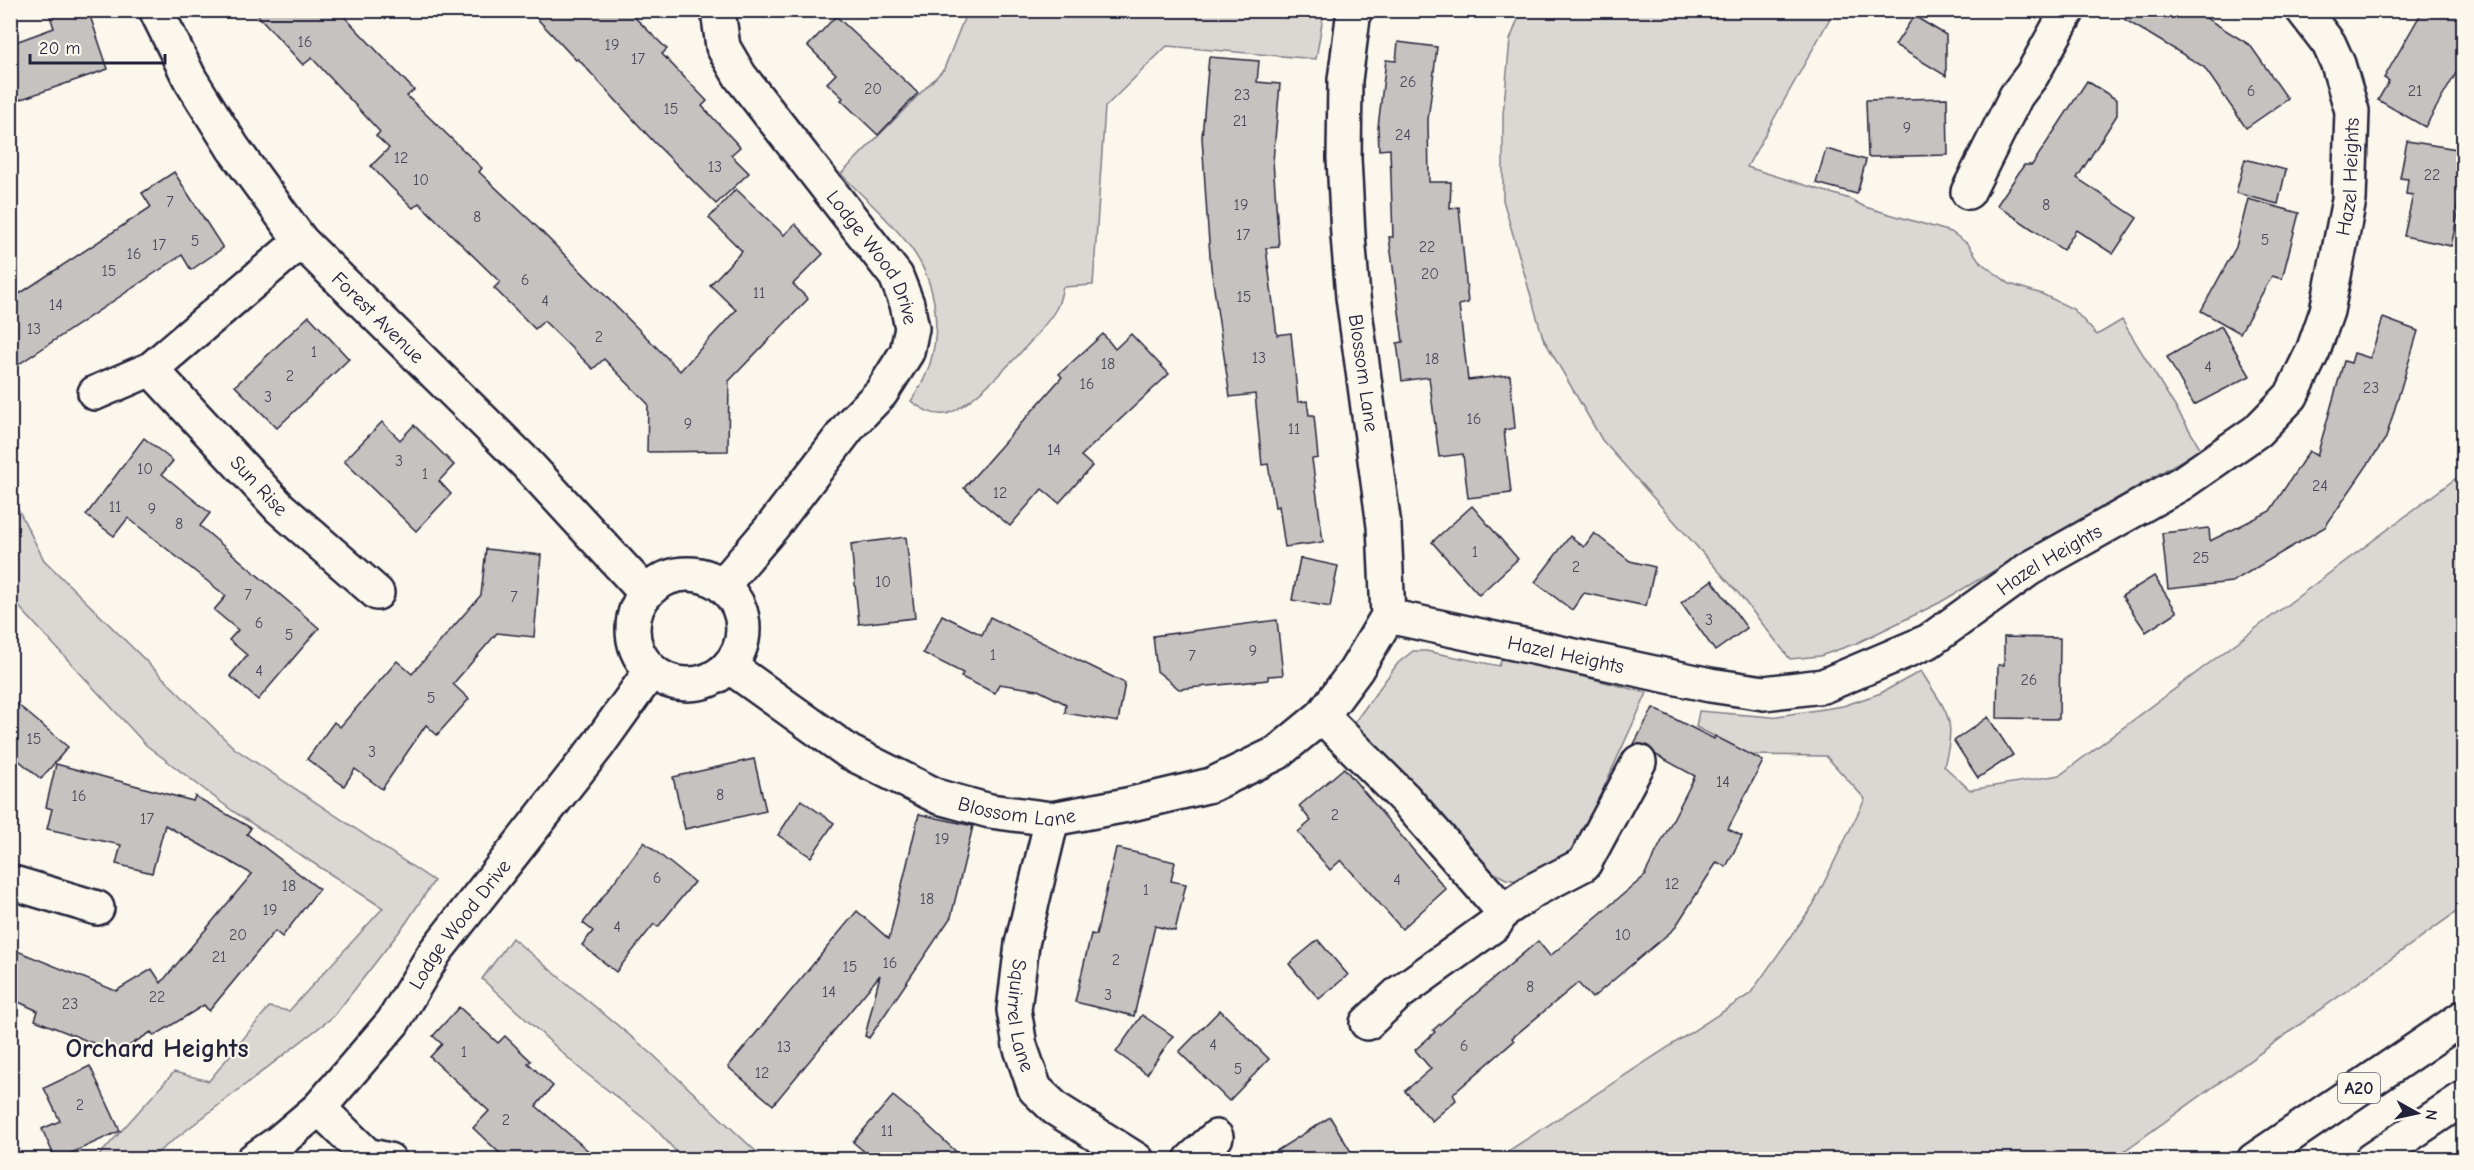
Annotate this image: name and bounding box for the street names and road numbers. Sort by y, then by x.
street label: Hazel Heights [2331,117,2364,238]
street label: Lodge Wood Drive [821,186,922,327]
street label: Forest Avenue [327,267,429,368]
street label: Blossom Lane [1344,313,1383,433]
street label: Sun Rise [225,451,292,521]
street label: Hazel Heights [1993,519,2106,600]
street label: Hazel Heights [1505,631,1626,678]
street label: Blossom Lane [955,792,1078,831]
street label: Lodge Wood Drive [404,855,516,994]
street label: Squirrel Lane [1002,958,1039,1075]
road number: A20 [2338,1073,2380,1103]

